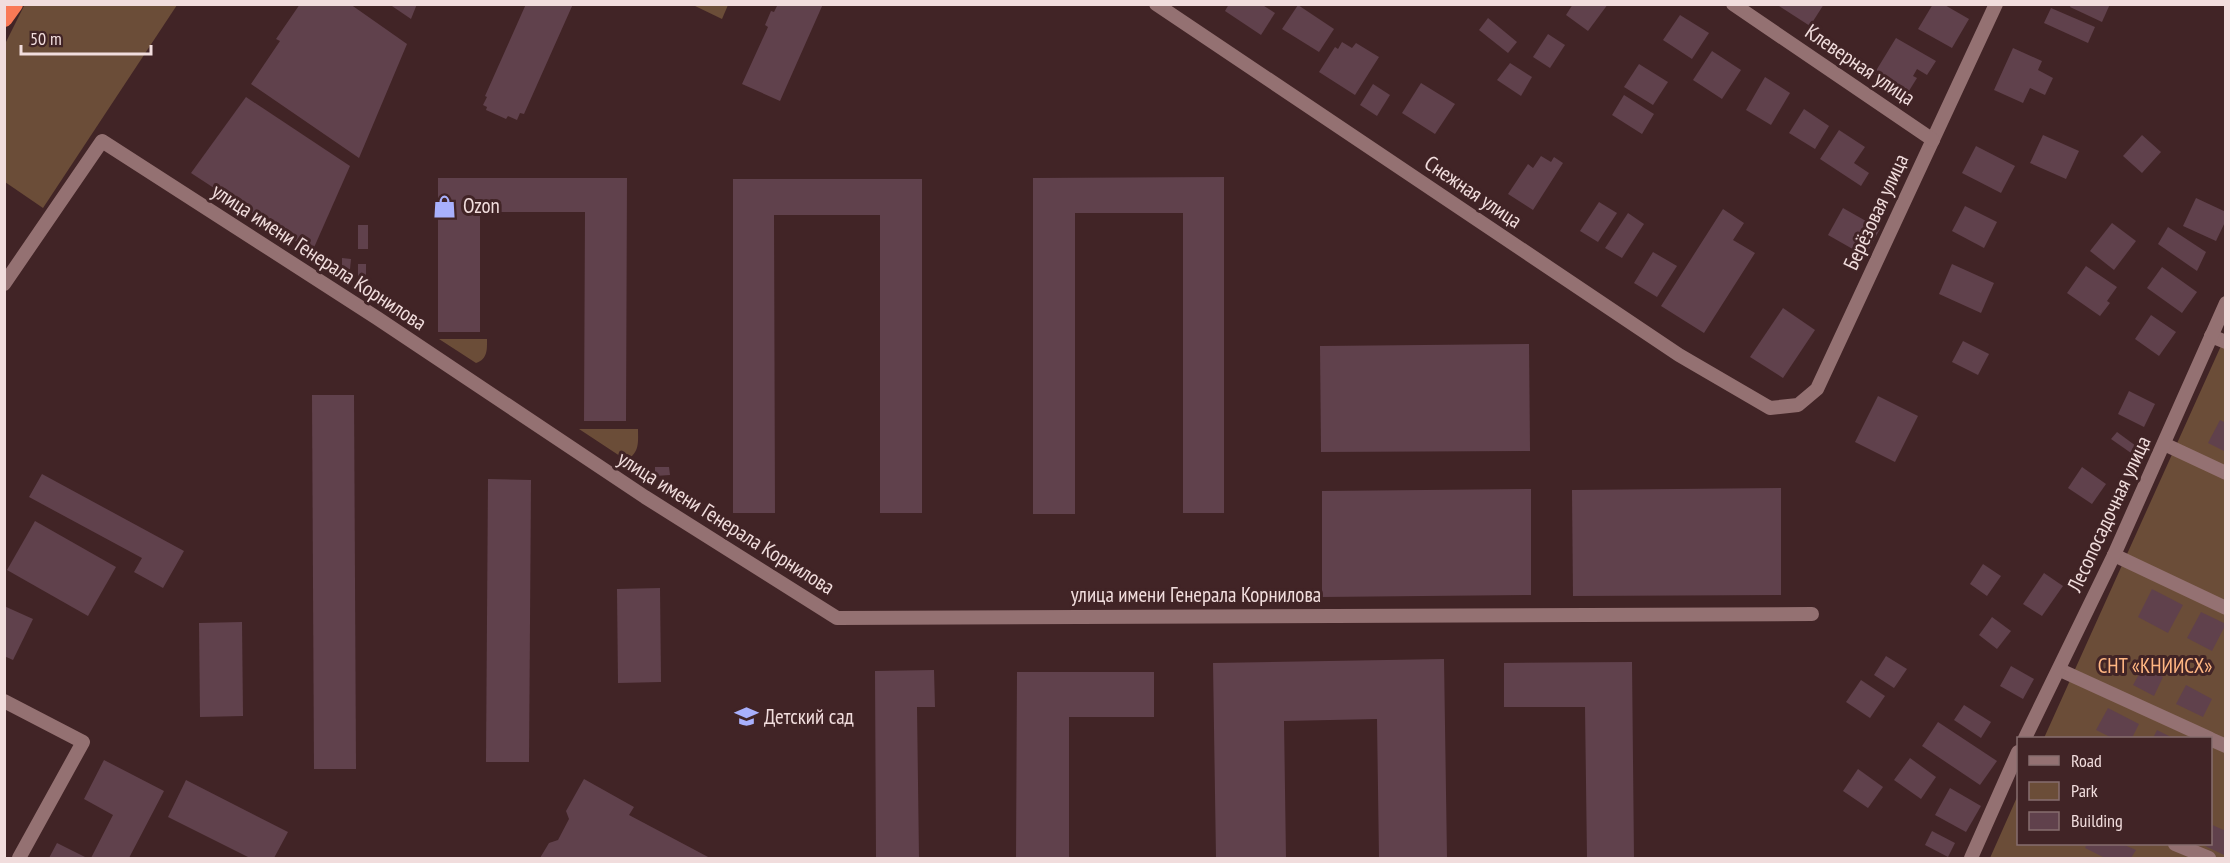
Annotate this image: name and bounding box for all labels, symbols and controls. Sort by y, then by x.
scale bar [21,18,152,56]
street label: Клеверная улица [1800,18,1920,111]
text: 50 m [30,27,62,50]
street label: Снежная улица [1419,149,1527,234]
street label: Берёзовая улица [1837,150,1914,274]
street label: улица имени Генерала Корнилова [207,177,432,336]
place label: Ozon [463,192,500,219]
shop icon: Ozon [432,193,458,219]
street label: Лесопосадочная улица [2060,432,2156,597]
street label: улица имени Генерала Корнилова [613,445,840,600]
street label: улица имени Генерала Корнилова [1071,581,1321,608]
park label: СНТ «КНИИСХ» [2098,652,2212,679]
place label: Детский сад [764,703,854,730]
school or university icon: Детский сад [733,704,759,730]
legend [2017,737,2212,845]
text: Road [2071,749,2102,772]
text: Park [2071,779,2098,802]
text: Building [2071,809,2123,832]

